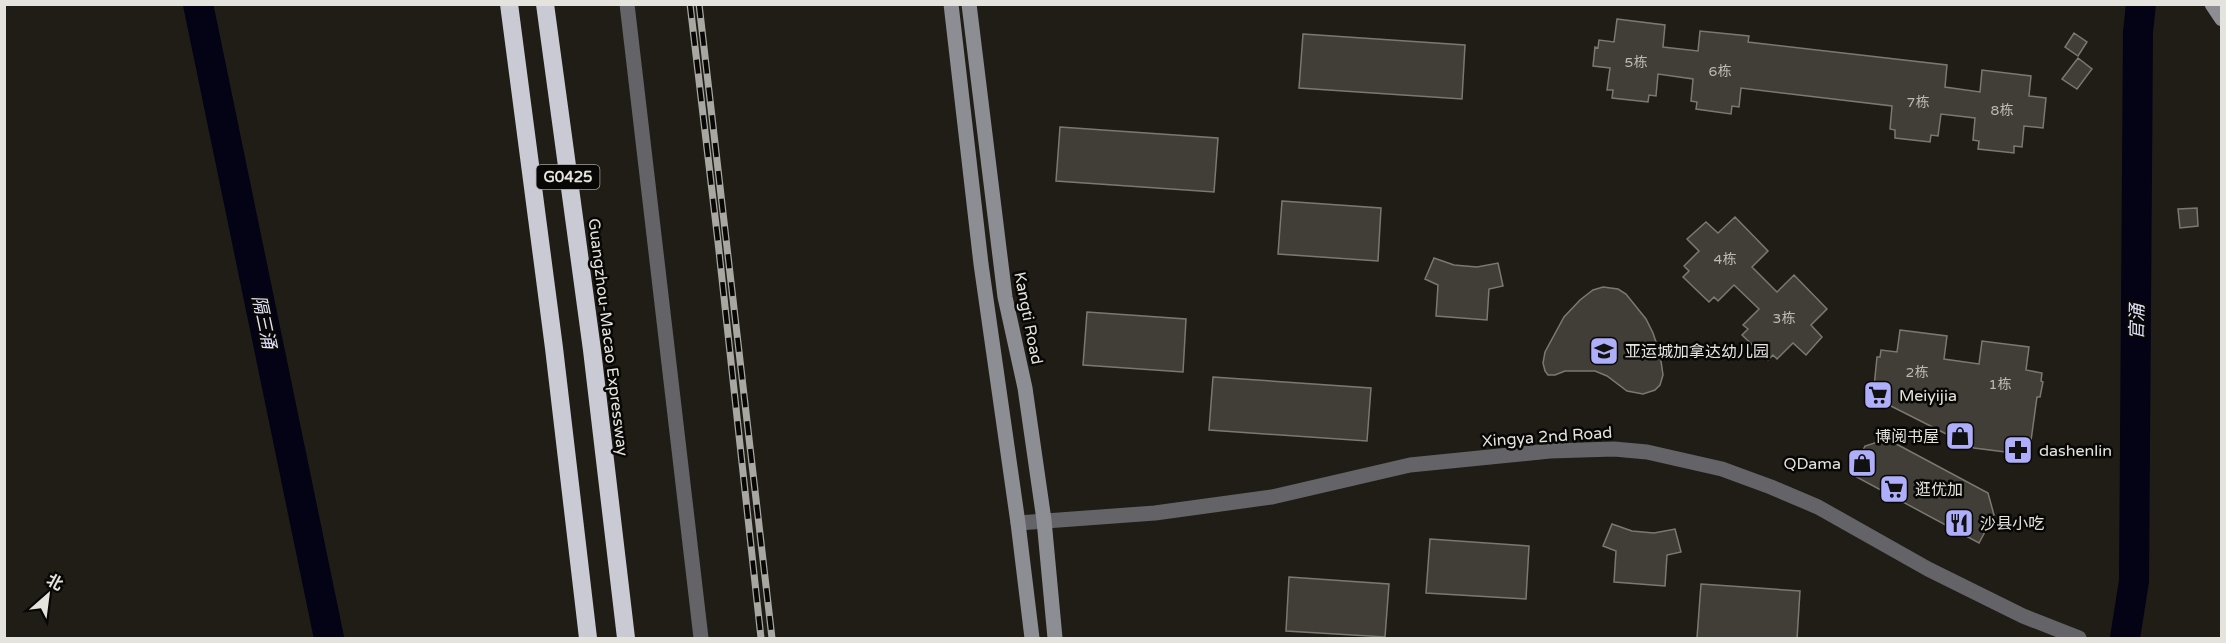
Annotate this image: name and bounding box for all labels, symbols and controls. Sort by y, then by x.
house number: 5栋 [1625,54,1647,71]
house number: 6栋 [1709,63,1731,80]
house number: 7栋 [1907,94,1929,111]
house number: 8栋 [1991,102,2013,119]
road number: G0425 [536,165,600,189]
street label: Guangzhou-Macao Expressway [583,217,633,458]
house number: 4栋 [1714,251,1736,268]
street label: Kangti Road [1009,270,1047,366]
water label: 隔三涌 [248,293,281,353]
water label: 官涌 [2126,302,2148,340]
house number: 3栋 [1773,310,1795,327]
school or university icon: 亚运城加拿达幼儿园 [1588,335,1620,367]
place label: 亚运城加拿达幼儿园 [1625,342,1769,362]
house number: 2栋 [1906,364,1928,381]
house number: 1栋 [1989,376,2011,393]
supermarket icon: Meiyijia [1862,379,1894,411]
place label: Meiyijia [1899,386,1957,406]
shop icon: 博阅书屋 [1944,420,1976,452]
street label: Xingya 2nd Road [1481,422,1613,452]
place label: 博阅书屋 [1875,427,1939,447]
pharmacy icon: dashenlin [2002,434,2034,466]
place label: dashenlin [2039,441,2112,461]
shop icon: QDama [1846,447,1878,479]
place label: QDama [1783,454,1841,474]
supermarket icon: 逛优加 [1878,473,1910,505]
place label: 逛优加 [1915,480,1963,500]
restaurant icon: 沙县小吃 [1943,507,1975,539]
place label: 沙县小吃 [1980,514,2044,534]
north arrow [18,565,78,625]
text: 北 [43,570,66,595]

